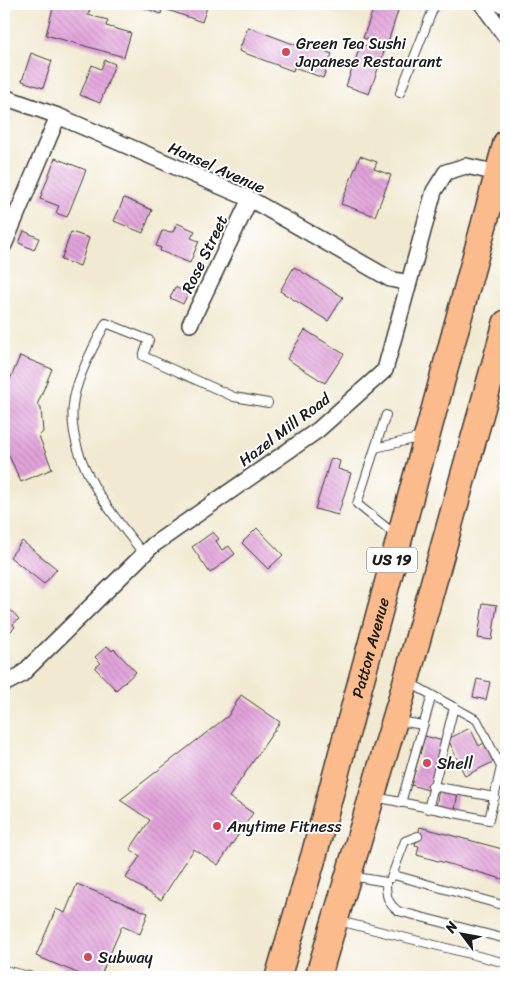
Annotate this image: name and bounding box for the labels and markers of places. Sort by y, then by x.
place label: Green Tea Sushi Japanese Restaurant [295,29,442,76]
marker: Green Tea Sushi Japanese Restaurant [280,46,292,58]
place label: Shell [437,749,473,778]
marker: Shell [421,757,433,769]
place label: Anytime Fitness [226,812,342,841]
marker: Anytime Fitness [211,820,223,832]
place label: Subway [98,943,153,972]
marker: Subway [82,951,94,963]

